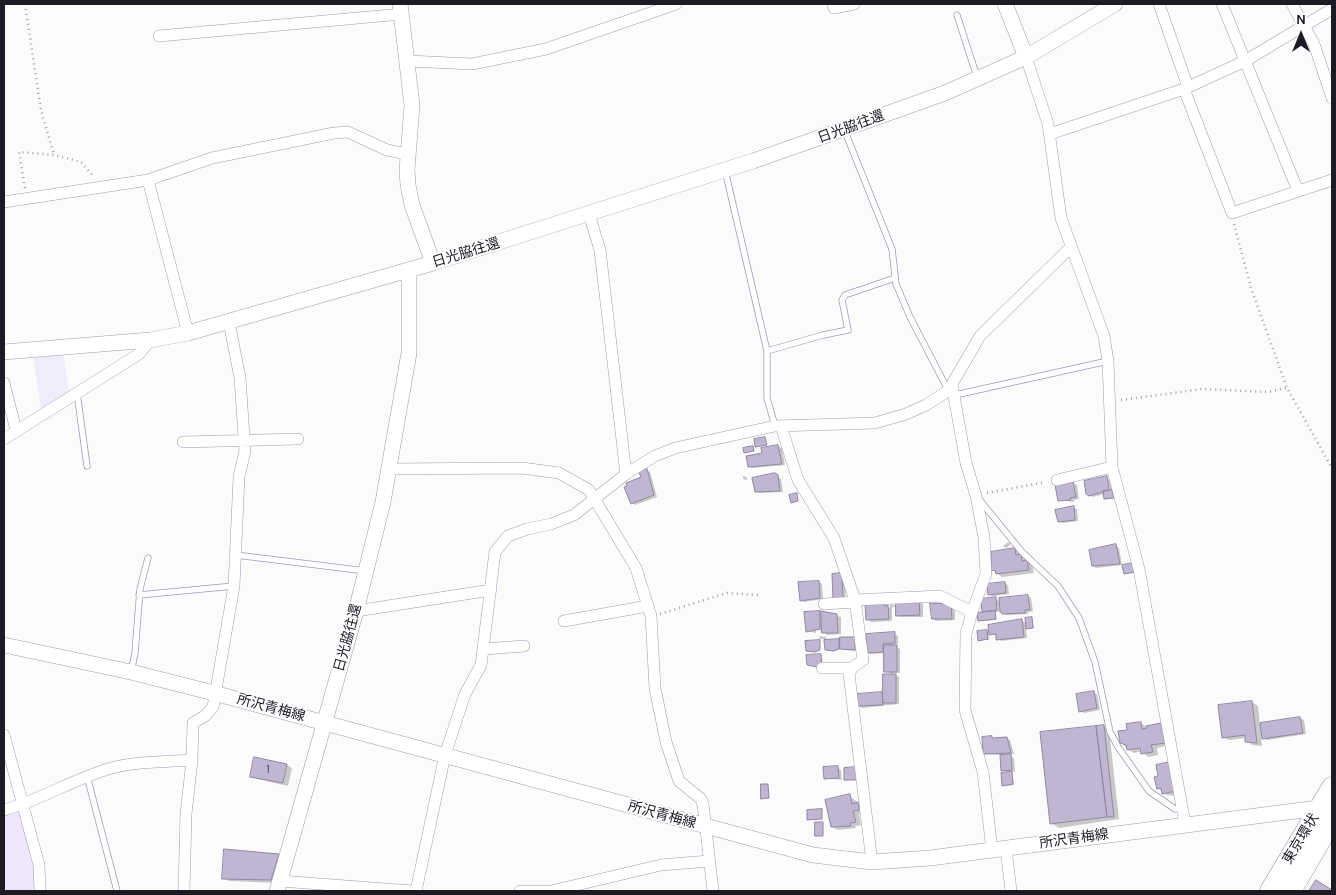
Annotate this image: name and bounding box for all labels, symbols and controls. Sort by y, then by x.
north arrow [1276,10,1326,60]
text: N [1296,11,1306,28]
street label: 日光脇往還 [815,107,887,147]
street label: 日光脇往還 [430,235,502,271]
street label: 日光脇往還 [331,602,365,674]
street label: 所沢青梅線 [235,691,307,725]
house number: 1 [266,763,270,777]
street label: 所沢青梅線 [626,798,698,832]
street label: 東京環状 [1279,811,1323,867]
street label: 所沢青梅線 [1038,826,1110,852]

